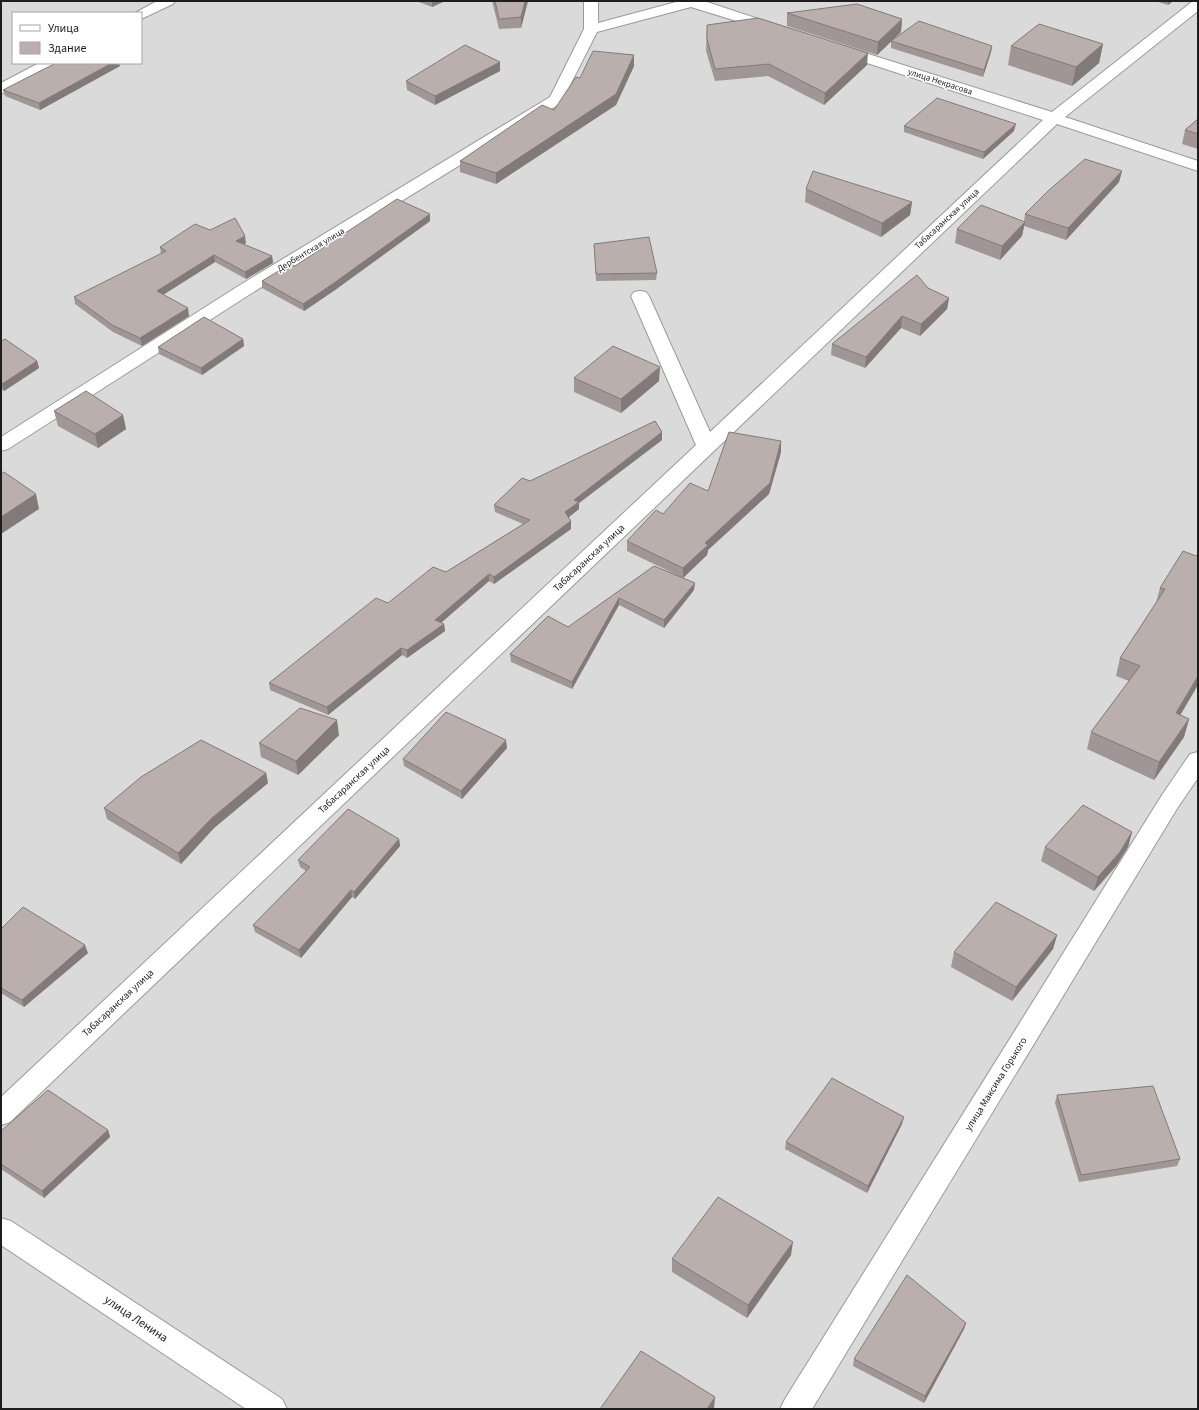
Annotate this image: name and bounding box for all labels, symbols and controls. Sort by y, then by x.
legend [12,12,142,64]
text: Улица [48,20,79,37]
text: Здание [48,40,87,57]
street label: улица Некрасова [906,65,974,99]
street label: Табасаранская улица [912,186,982,252]
street label: Дербентская улица [275,225,347,275]
street label: Табасаранская улица [550,521,628,595]
street label: Табасаранская улица [315,743,393,817]
street label: Табасаранская улица [79,966,157,1040]
street label: улица Максима Горького [961,1034,1031,1134]
street label: улица Ленина [101,1291,171,1347]

